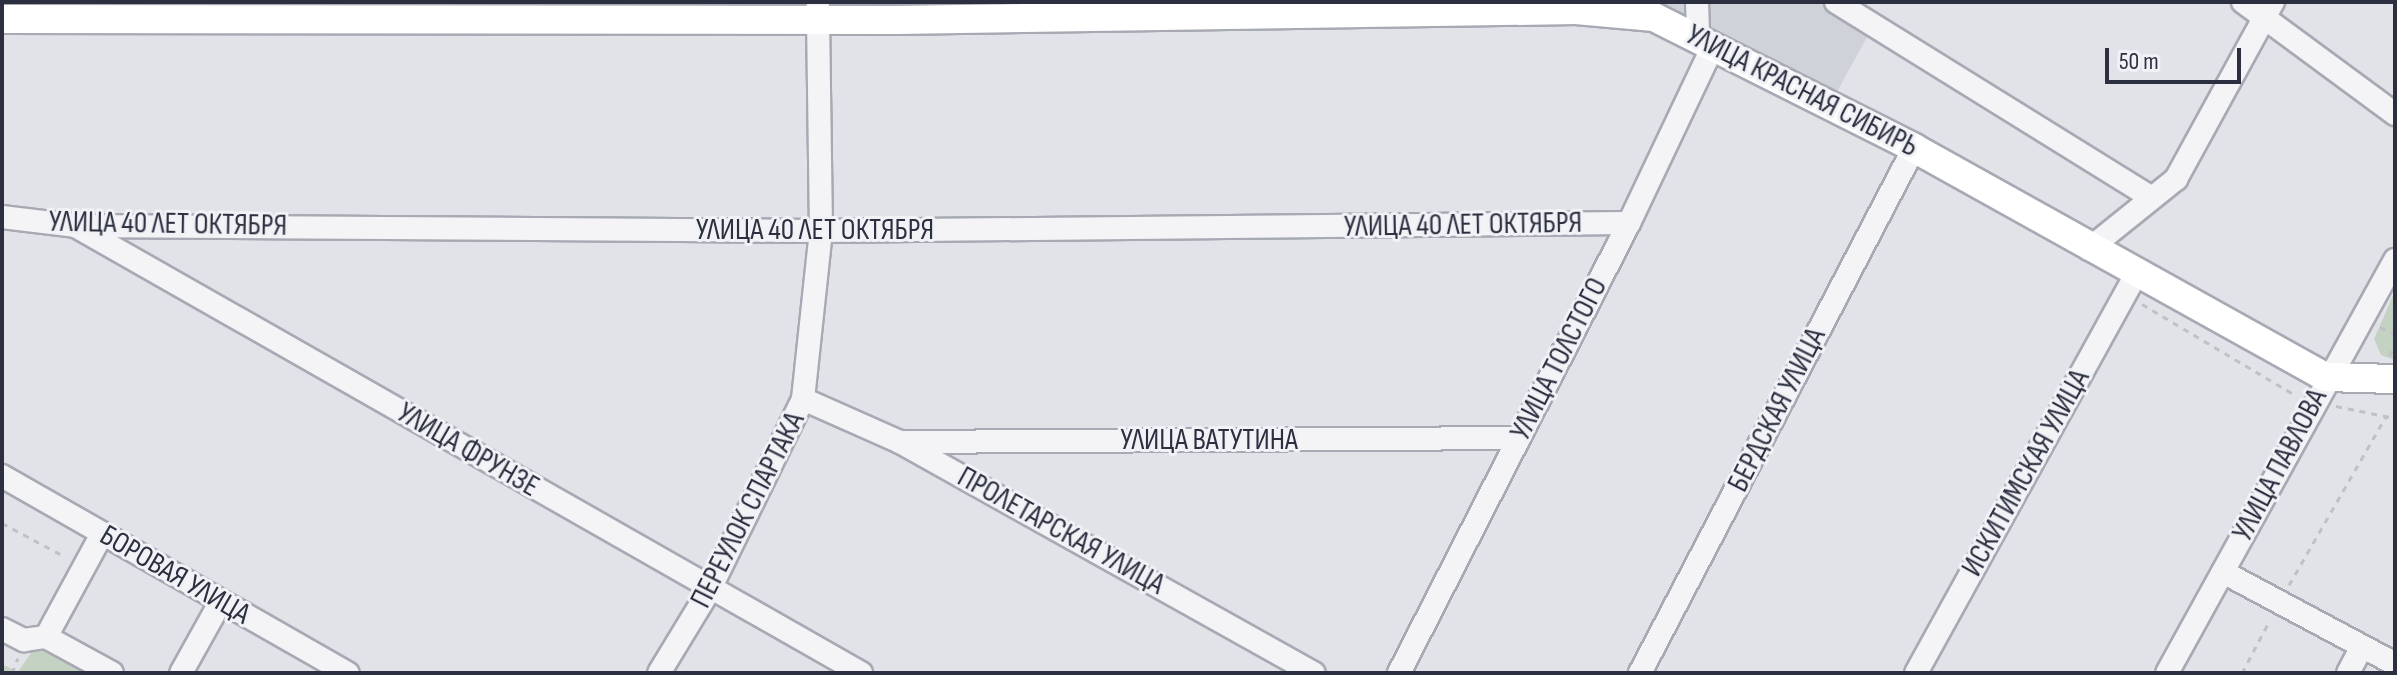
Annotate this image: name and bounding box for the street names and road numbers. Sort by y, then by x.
street label: УЛИЦА КРАСНАЯ СИБИРЬ [1680,17,1924,165]
street label: УЛИЦА 40 ЛЕТ ОКТЯБРЯ [48,204,288,244]
street label: УЛИЦА 40 ЛЕТ ОКТЯБРЯ [1343,205,1583,245]
street label: УЛИЦА 40 ЛЕТ ОКТЯБРЯ [696,212,934,248]
street label: УЛИЦА ТОЛСТОГО [1503,272,1615,446]
street label: БЕРДСКАЯ УЛИЦА [1720,322,1834,498]
street label: ИСКИТИМСКАЯ УЛИЦА [1954,363,2098,583]
street label: УЛИЦА ПАВЛОВА [2225,383,2335,547]
street label: УЛИЦА ФРУНЗЕ [391,395,545,505]
street label: ПЕРЕУЛОК СПАРТАКА [683,406,813,614]
street label: УЛИЦА ВАТУТИНА [1120,422,1298,458]
street label: ПРОЛЕТАРСКАЯ УЛИЦА [951,459,1171,603]
street label: БОРОВАЯ УЛИЦА [93,518,257,632]

